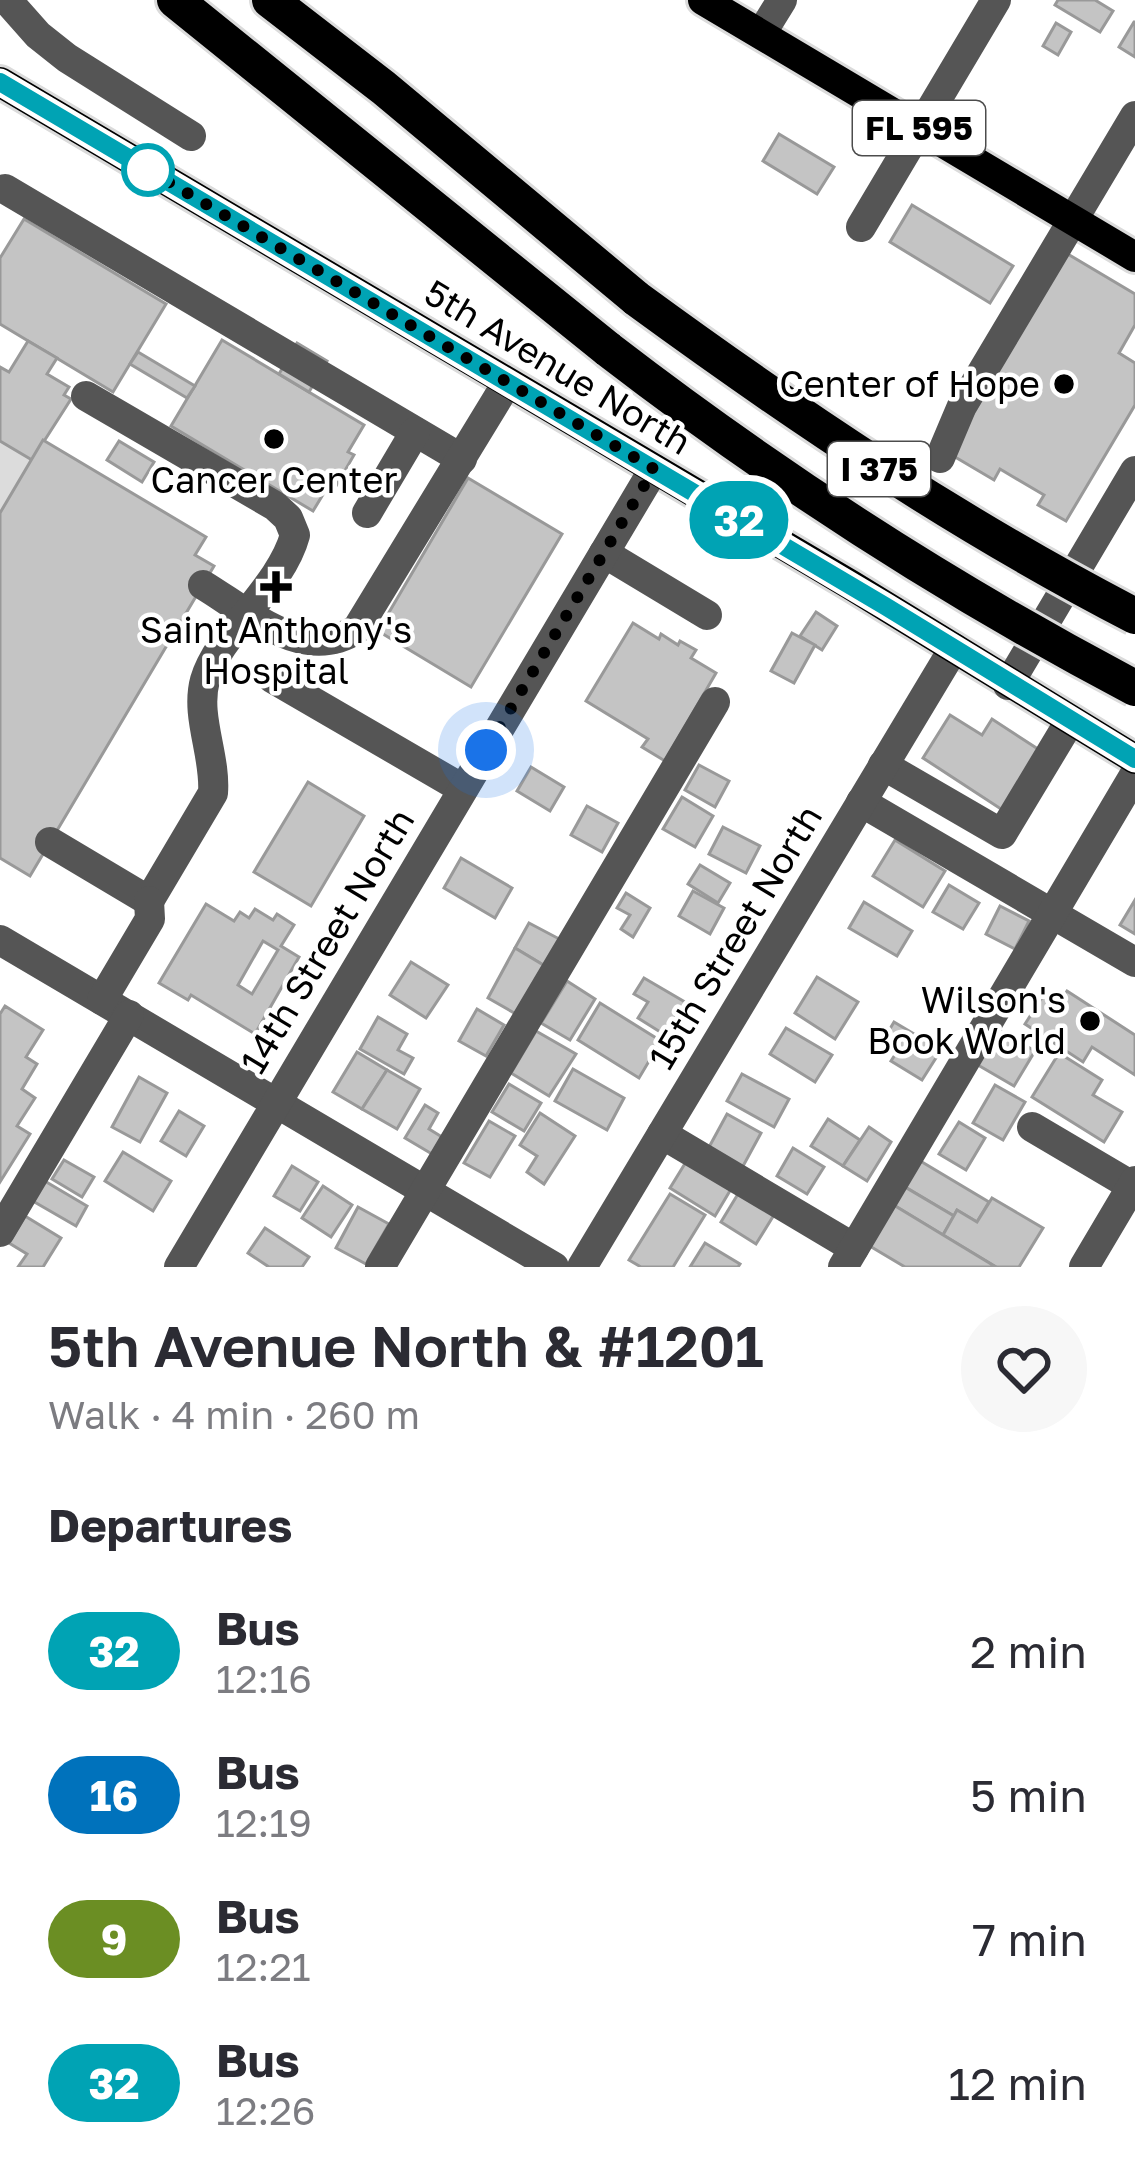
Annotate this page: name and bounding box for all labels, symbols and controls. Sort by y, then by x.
road number: FL 595 [853,101,985,155]
unlabelled marker [123,145,173,195]
street label: 5th Avenue North [417,270,699,463]
place label: Center of Hope [779,362,1040,405]
marker: Center of Hope [1051,371,1077,397]
marker: Cancer Center [261,426,287,452]
road number: I 375 [828,442,930,496]
place label: Cancer Center [151,458,397,501]
line badge: 32 [685,481,793,559]
text: 32 [713,495,765,545]
marker: Saint Anthony's Hospital [260,571,292,603]
place label: Saint Anthony's Hospital [140,608,412,692]
your location [456,720,516,780]
street label: 15th Street North [639,797,830,1076]
street label: 14th Street North [231,801,422,1081]
place label: Wilson's Book World [867,978,1066,1062]
marker: Wilson's Book World [1077,1008,1103,1034]
button: heart [961,1306,1087,1432]
text: 5th Avenue North & #1201 [48,1311,764,1380]
text: Walk · 4 min · 260 m [48,1391,420,1438]
text: Departures [48,1498,292,1552]
text: Bus [216,1601,300,1655]
text: 2 min [970,1624,1087,1678]
text: 32 [88,1626,140,1676]
text: 12:16 [216,1655,312,1702]
text: Bus [216,1745,300,1799]
text: 5 min [970,1768,1087,1822]
text: 16 [90,1770,138,1820]
text: 12:19 [216,1799,312,1846]
text: Bus [216,1889,300,1943]
text: 7 min [972,1912,1087,1966]
text: 9 [101,1914,127,1964]
text: 12:21 [216,1943,311,1990]
text: Bus [216,2033,300,2087]
text: 12 min [948,2056,1087,2110]
text: 32 [88,2058,140,2108]
text: 12:26 [216,2087,315,2134]

